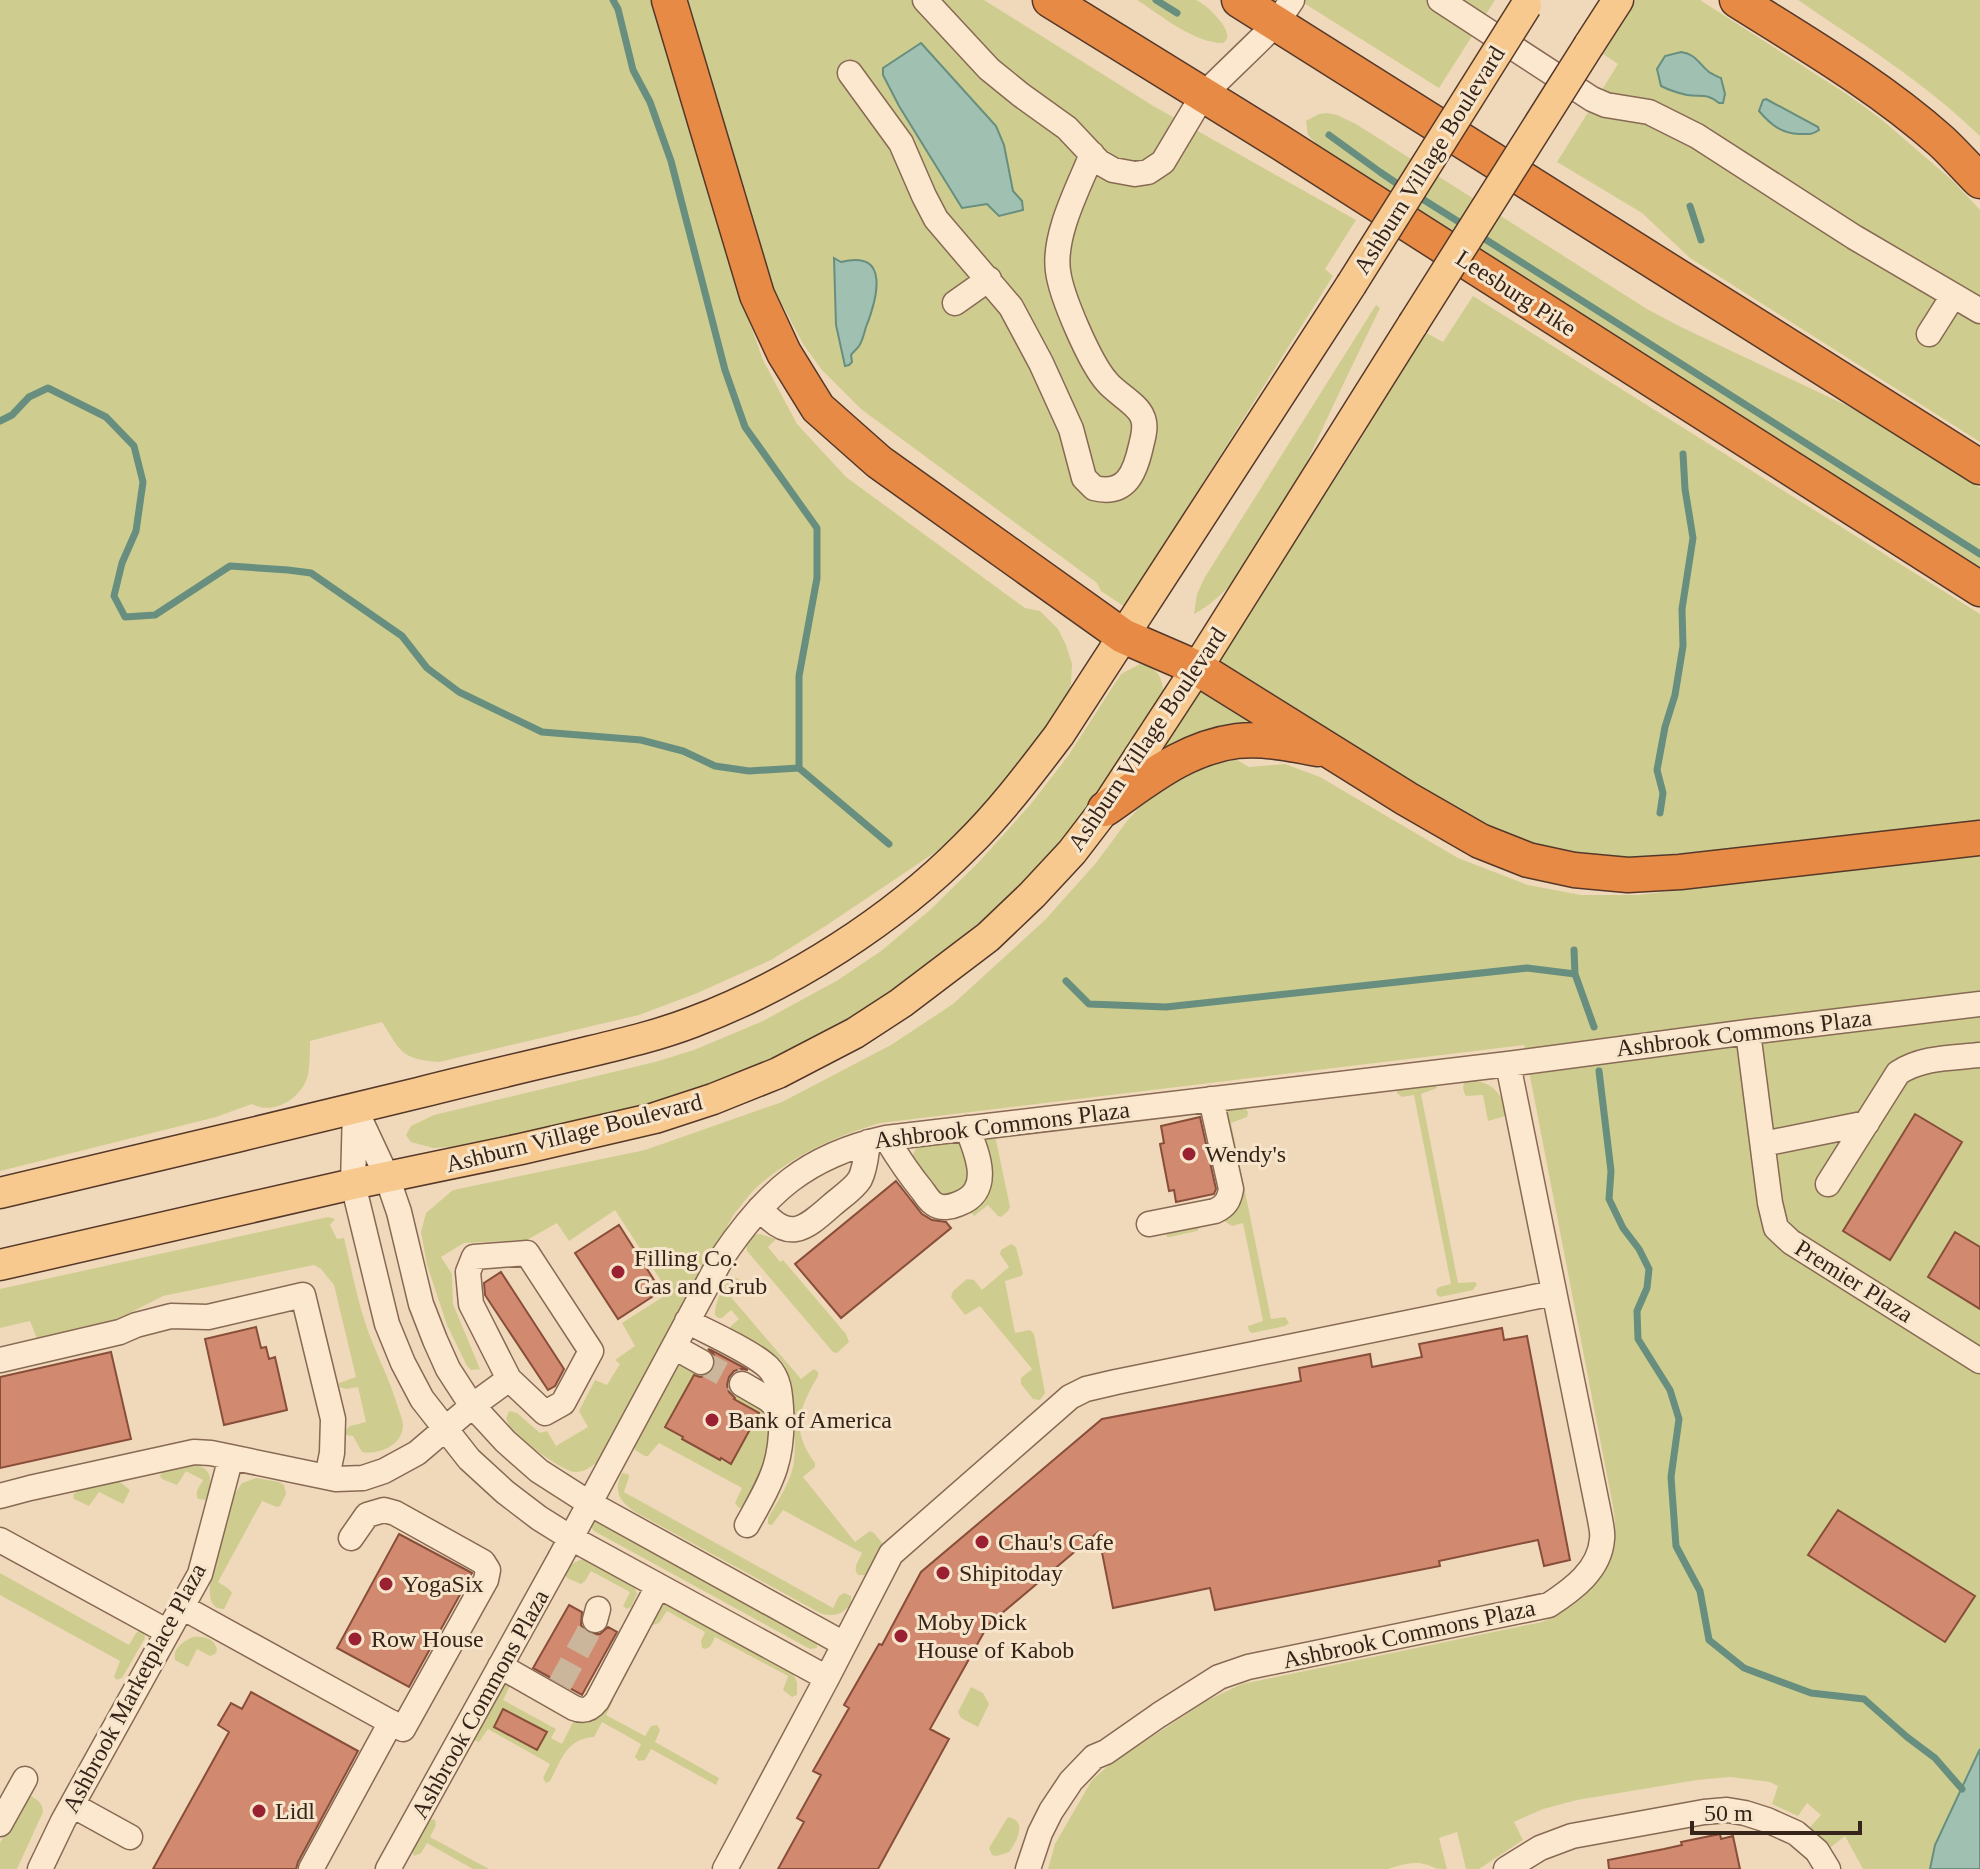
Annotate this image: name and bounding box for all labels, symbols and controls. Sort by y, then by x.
street label: Ashburn Village Boulevard [1348,41,1510,279]
street label: Leesburg Pike [1451,245,1581,341]
street label: Ashburn Village Boulevard [1063,623,1231,855]
street label: Ashbrook Commons Plaza [1615,1004,1874,1062]
street label: Ashburn Village Boulevard [443,1089,705,1177]
street label: Ashbrook Commons Plaza [873,1096,1132,1154]
place label: Wendy's [1205,1141,1286,1167]
marker: Wendy's [1180,1145,1198,1163]
street label: Premier Plaza [1790,1234,1918,1328]
place label: Filling Co. Gas and Grub [634,1245,767,1299]
marker: Filling Co. Gas and Grub [609,1263,627,1281]
place label: Bank of America [728,1407,892,1433]
marker: Bank of America [703,1411,721,1429]
place label: Chau's Cafe [998,1529,1114,1555]
marker: Chau's Cafe [973,1533,991,1551]
street label: Ashbrook Marketplace Plaza [57,1559,211,1817]
place label: Shipitoday [959,1560,1063,1586]
marker: Shipitoday [934,1564,952,1582]
place label: YogaSix [402,1571,484,1597]
marker: YogaSix [377,1575,395,1593]
street label: Ashbrook Commons Plaza [406,1585,554,1823]
street label: Ashbrook Commons Plaza [1280,1594,1538,1673]
place label: Moby Dick House of Kabob [917,1609,1074,1663]
place label: Row House [371,1626,484,1652]
marker: Moby Dick House of Kabob [892,1627,910,1645]
marker: Row House [346,1630,364,1648]
scale bar [1692,1785,1860,1835]
place label: Lidl [275,1798,315,1824]
text: 50 m [1704,1800,1753,1826]
marker: Lidl [250,1802,268,1820]

